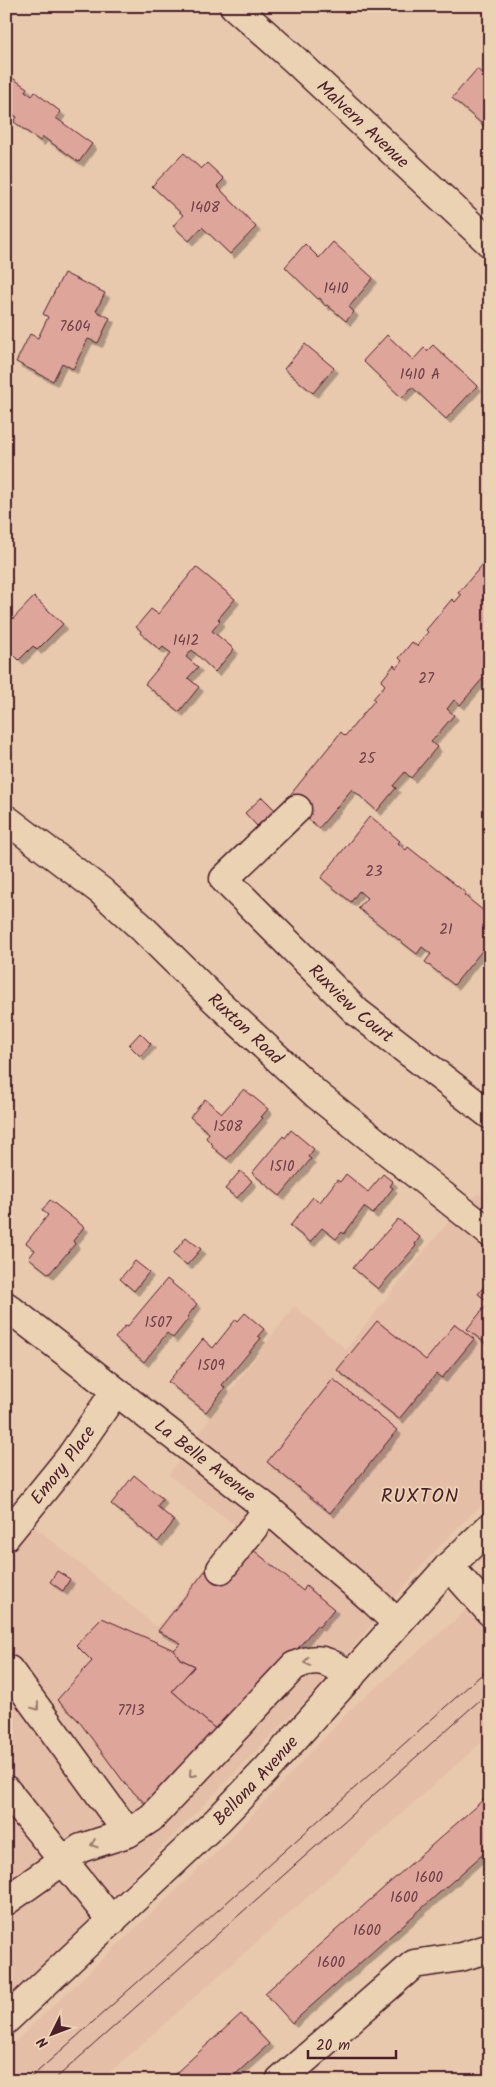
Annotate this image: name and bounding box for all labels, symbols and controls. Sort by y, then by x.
street label: Malvern Avenue [309,74,415,176]
house number: 1408 [190,196,221,220]
house number: 1410 [323,277,349,301]
house number: 7604 [59,315,91,339]
house number: 1410 A [400,363,440,387]
house number: 1412 [173,629,199,653]
house number: 27 [418,667,435,691]
house number: 25 [359,747,376,771]
house number: 23 [365,860,383,884]
house number: 21 [439,918,453,942]
street label: Ruxview Court [301,958,400,1052]
street label: Ruxton Road [200,987,290,1073]
house number: 1508 [213,1115,244,1139]
house number: 1510 [270,1155,295,1179]
house number: 1507 [144,1311,173,1335]
house number: 1509 [197,1354,225,1378]
street label: La Belle Avenue [147,1413,262,1510]
street label: Emory Place [24,1420,104,1512]
district label: RUXTON [381,1481,459,1513]
one-way arrow [303,1656,311,1667]
house number: 7713 [117,1699,145,1723]
one-way arrow [30,1701,39,1711]
street label: Bellona Avenue [207,1730,306,1833]
one-way arrow [189,1768,198,1777]
one-way arrow [90,1838,99,1848]
house number: 1600 [415,1866,444,1890]
house number: 1600 [390,1886,419,1910]
house number: 1600 [353,1919,382,1943]
house number: 1600 [317,1951,346,1975]
north arrow [28,2010,78,2060]
scale bar [308,2027,396,2059]
text: N [32,2031,54,2053]
text: 20 m [316,2034,350,2058]

